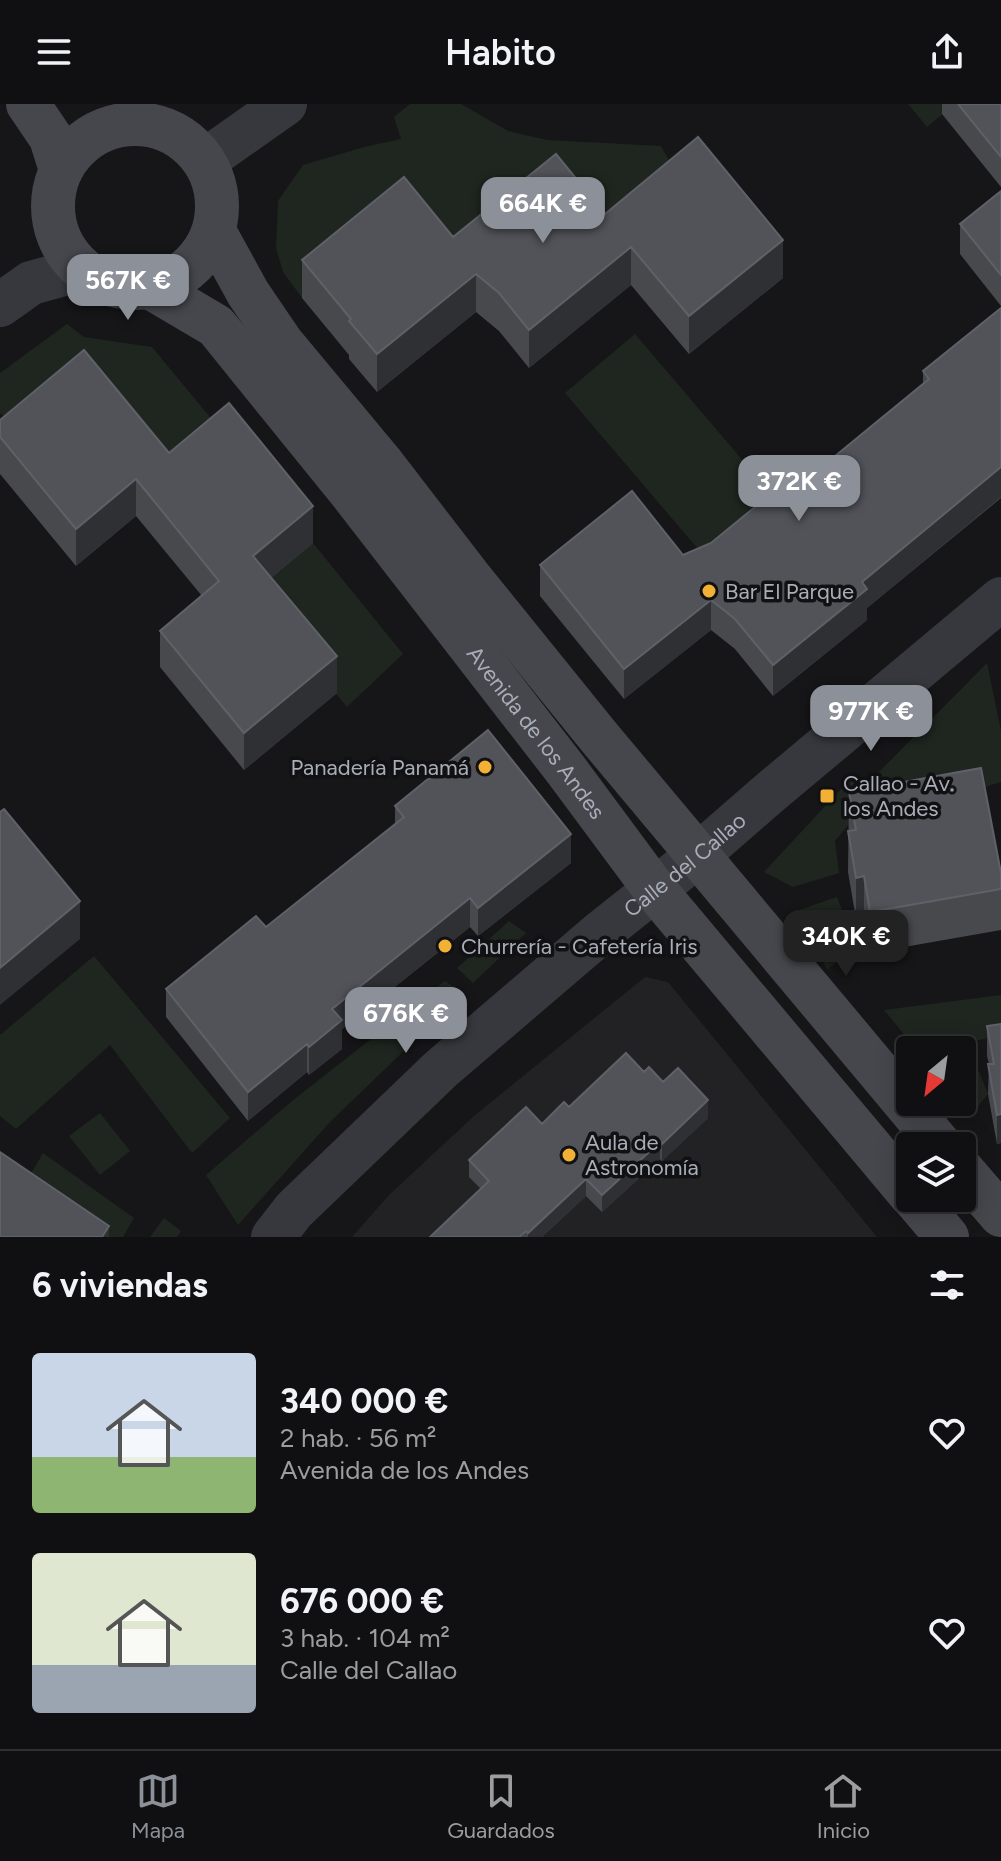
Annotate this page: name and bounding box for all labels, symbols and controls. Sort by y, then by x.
icon: menu [32,30,76,74]
icon: share [925,30,969,74]
text: Habito [445,31,556,74]
pin: 664K € [478,177,608,245]
text: 664K € [499,187,587,219]
pin: 567K € [63,254,193,322]
text: 567K € [85,264,171,296]
pin: 372K € [734,455,864,523]
text: 372K € [756,465,842,497]
place label: Bar El Parque [725,578,854,605]
marker: Bar El Parque [700,582,718,600]
street label: Avenida de los Andes [461,641,611,824]
pin: 977K € [806,685,936,753]
text: 977K € [828,695,914,727]
place label: Panadería Panamá [291,754,469,781]
marker: Panadería Panamá [476,758,494,776]
place label: Callao - Av. los Andes [843,770,954,822]
marker: Callao - Av. los Andes [818,787,836,805]
street label: Calle del Callao [618,807,752,923]
pin: 340K € [781,910,911,978]
text: 340K € [801,920,891,952]
place label: Churrería - Cafetería Iris [461,933,697,960]
marker: Churrería - Cafetería Iris [436,937,454,955]
pin: 676K € [341,987,471,1055]
text: 676K € [363,997,449,1029]
north arrow [896,1036,976,1116]
map controls [896,1036,976,1212]
place label: Aula de Astronomía [585,1129,699,1181]
button: layers [896,1132,976,1212]
marker: Aula de Astronomía [560,1146,578,1164]
icon: filters [925,1263,969,1307]
text: 6 viviendas [32,1265,208,1306]
text: 340 000 € [280,1381,448,1422]
icon: home [96,1385,192,1481]
icon: heart [925,1411,969,1455]
text: 2 hab. · 56 m² [280,1422,436,1454]
text: Avenida de los Andes [280,1454,529,1486]
text: 676 000 € [280,1581,444,1622]
icon: home [96,1585,192,1681]
icon: heart [925,1611,969,1655]
text: 3 hab. · 104 m² [280,1622,450,1654]
text: Calle del Callao [280,1654,457,1686]
tab: Mapa [131,1769,185,1844]
tab: Guardados [447,1769,555,1844]
tab: Inicio [817,1769,870,1844]

